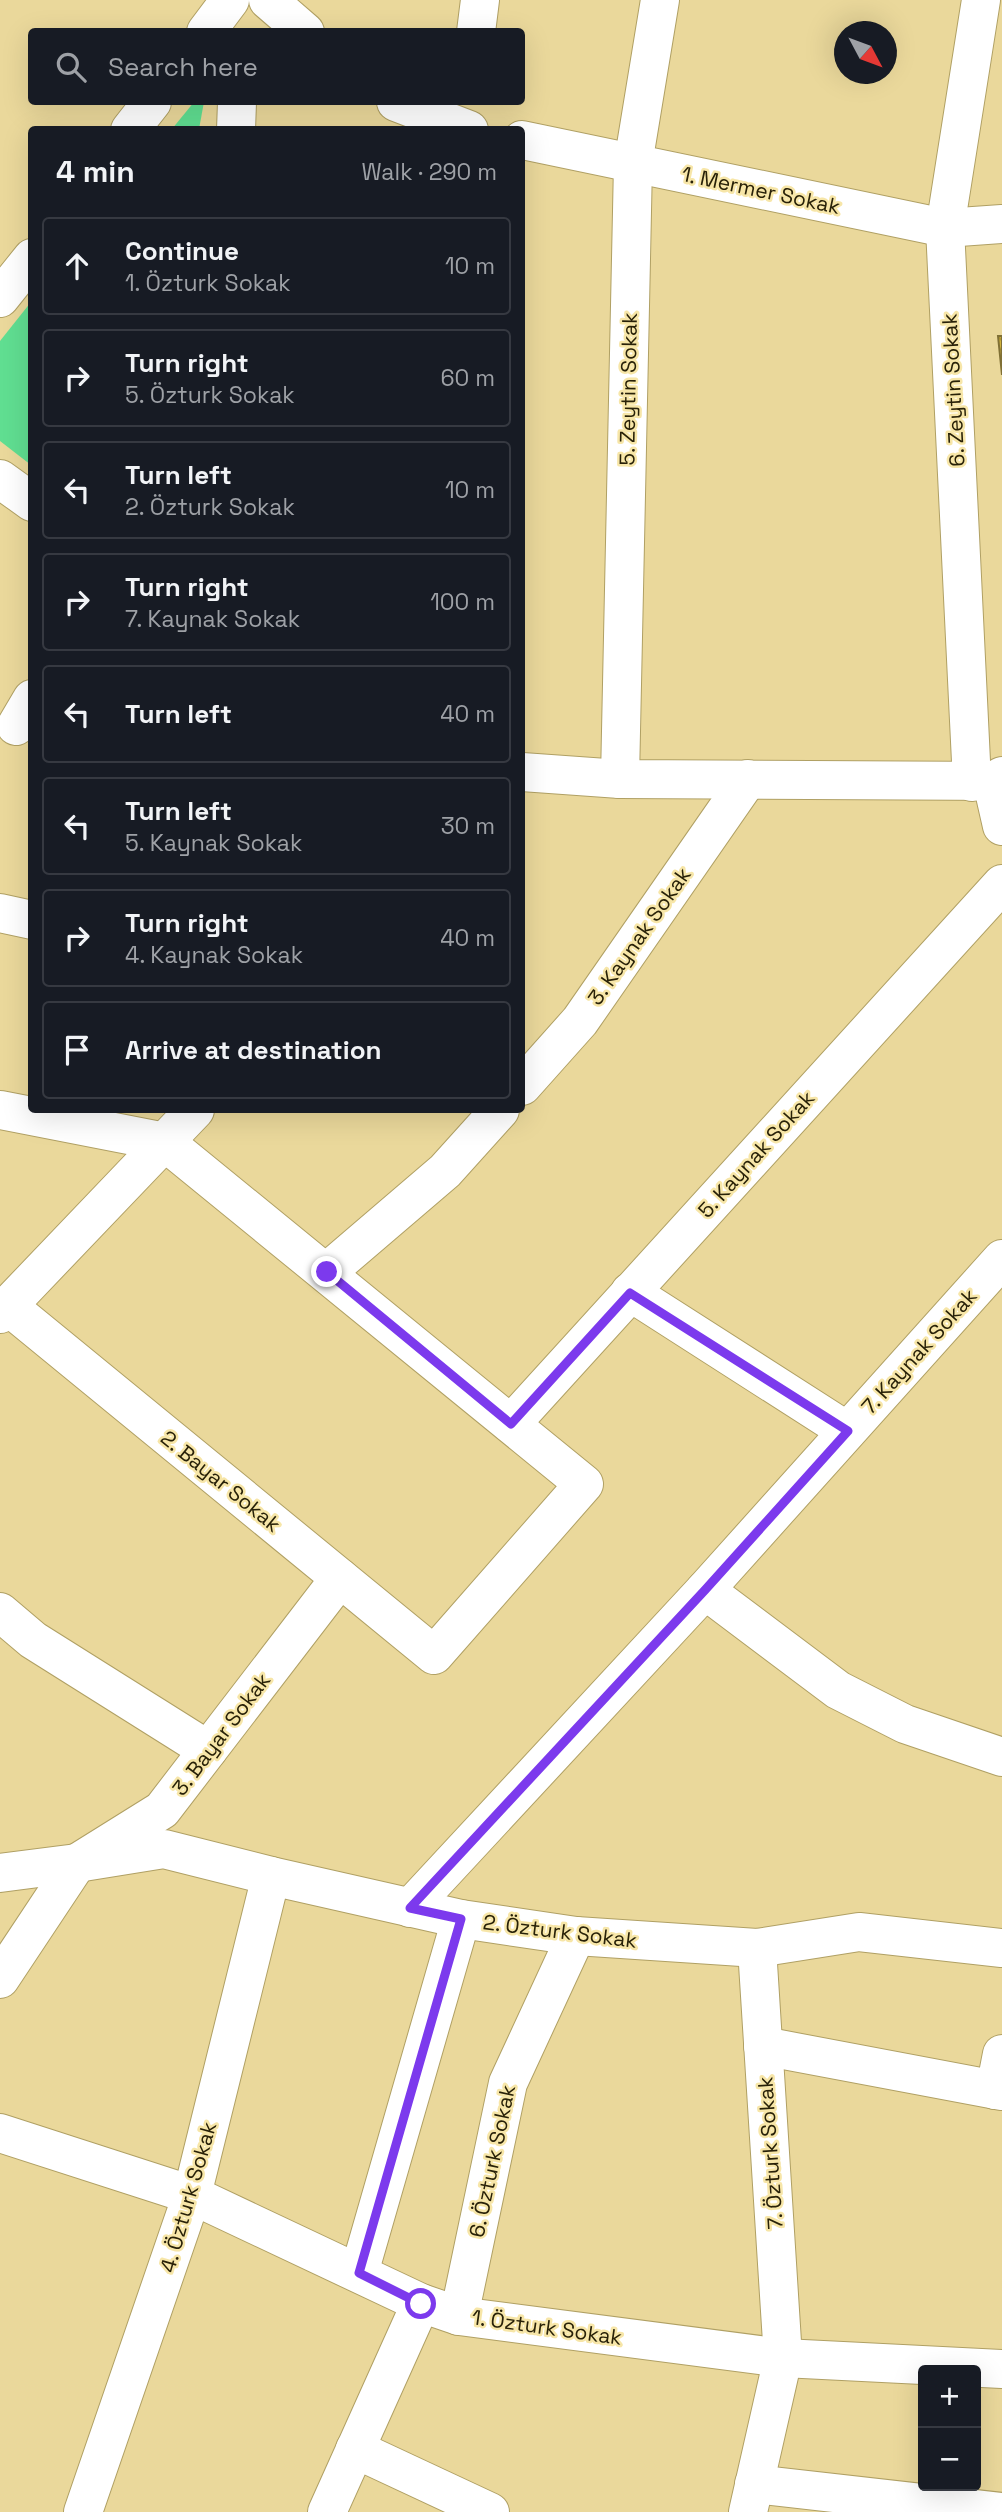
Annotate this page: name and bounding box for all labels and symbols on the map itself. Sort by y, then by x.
north arrow [834,21,897,84]
street label: 1. Mermer Sokak [679,160,843,220]
street label: 5. Zeytin Sokak [613,312,643,466]
street label: 6. Zeytin Sokak [936,313,970,467]
street label: 3. Kaynak Sokak [581,862,697,1010]
street label: 5. Kaynak Sokak [692,1085,820,1223]
route end [311,1256,342,1287]
street label: 7. Kaynak Sokak [855,1283,983,1419]
street label: 2. Bayar Sokak [155,1424,287,1538]
street label: 3. Bayar Sokak [166,1667,276,1801]
street label: 2. Özturk Sokak [481,1908,639,1954]
street label: 7. Özturk Sokak [751,2076,789,2230]
street label: 6. Özturk Sokak [463,2082,521,2240]
street label: 4. Özturk Sokak [154,2119,222,2275]
route start [405,2288,436,2319]
street label: 1. Özturk Sokak [470,2303,624,2351]

